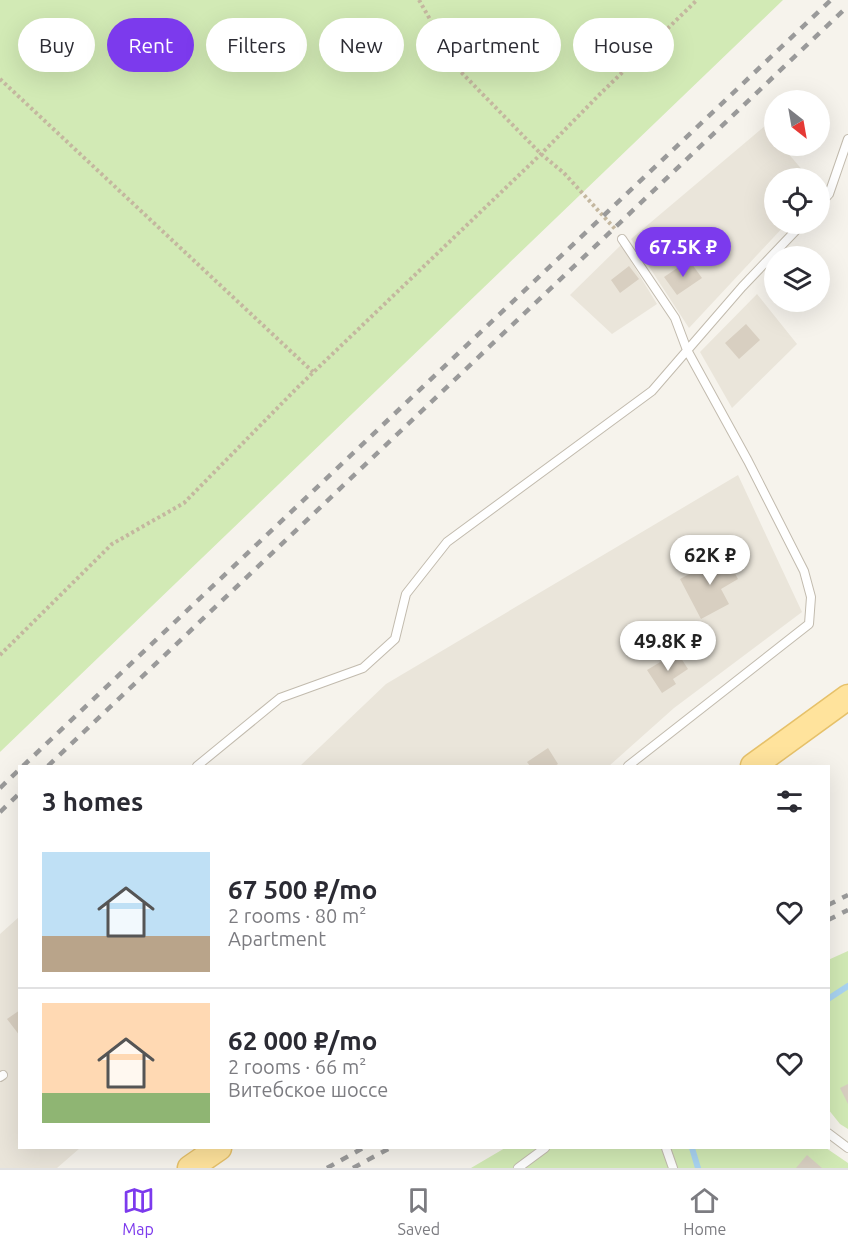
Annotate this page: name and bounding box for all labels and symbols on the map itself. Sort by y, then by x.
north arrow [764,90,830,156]
pin: 67.5K ₽ [628,227,738,278]
pin: 62K ₽ [668,535,752,586]
pin: 49.8K ₽ [613,621,723,672]

